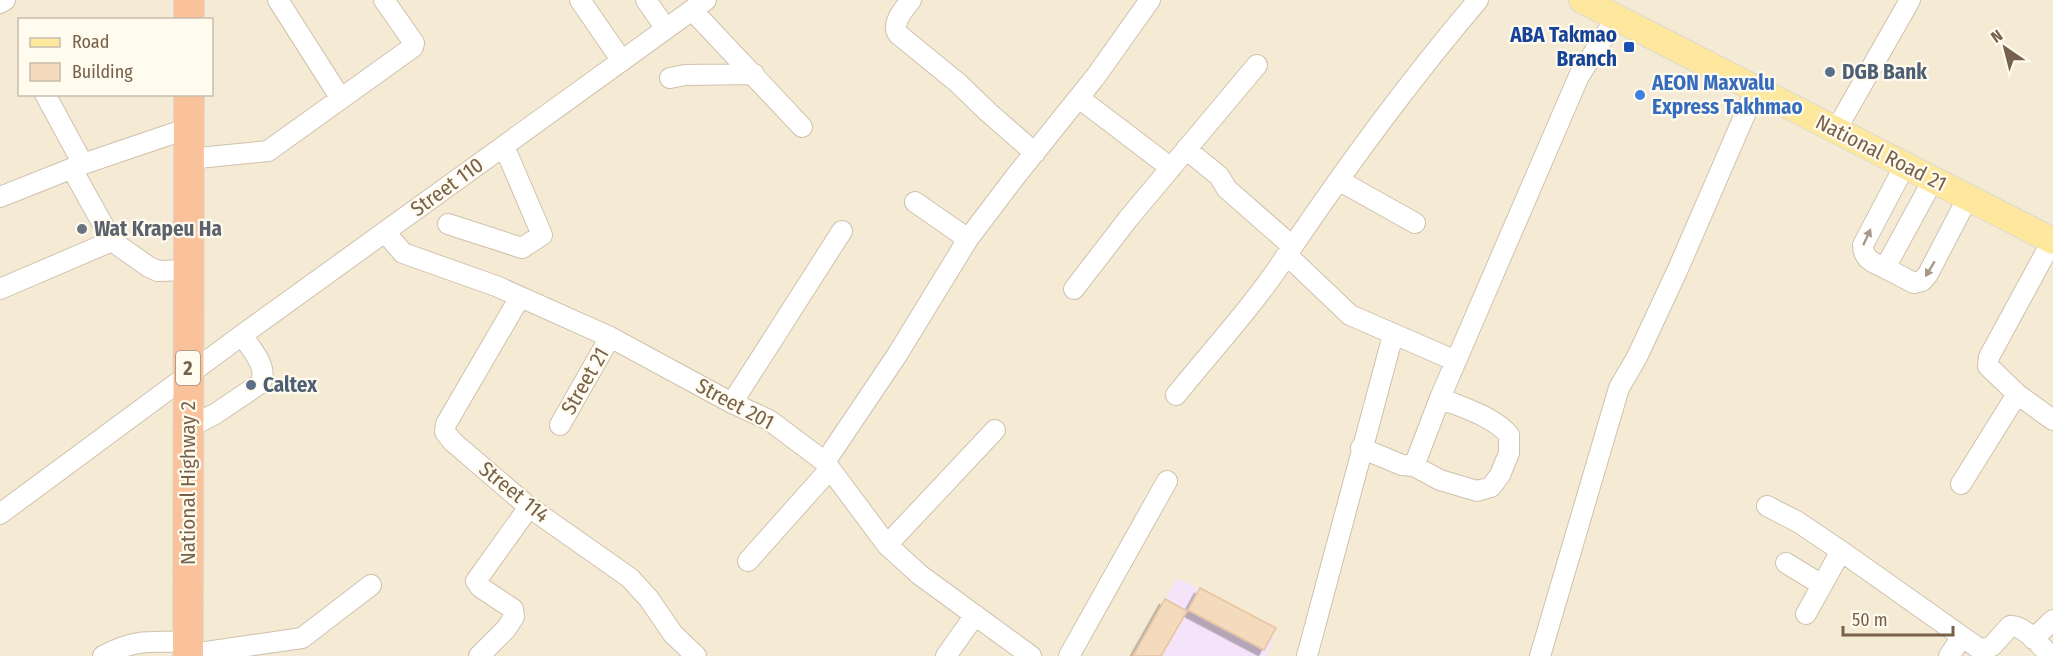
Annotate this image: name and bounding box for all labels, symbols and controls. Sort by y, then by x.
legend [18,18,213,96]
north arrow [1975,18,2035,78]
place label: ABA Takmao Branch [1509,22,1617,72]
text: N [1987,26,2006,47]
text: Road [72,31,109,53]
marker: ABA Takmao Branch [1622,40,1636,54]
place label: DGB Bank [1842,59,1927,85]
text: Building [72,61,133,83]
marker: DGB Bank [1823,65,1837,79]
place label: AEON Maxvalu Express Takhmao [1651,70,1803,120]
marker: AEON Maxvalu Express Takhmao [1633,88,1647,102]
street label: National Road 21 [1811,109,1951,197]
street label: Street 110 [406,152,488,222]
place label: Wat Krapeu Ha [94,216,222,242]
marker: Wat Krapeu Ha [75,222,89,236]
one-way arrow [1863,228,1872,245]
one-way arrow [1925,261,1936,277]
street label: Street 21 [555,343,615,419]
road number: 2 [176,351,200,385]
place label: Caltex [263,372,318,398]
street label: Street 201 [692,373,778,435]
marker: Caltex [244,378,258,392]
street label: National Highway 2 [175,401,201,565]
street label: Street 114 [474,456,554,528]
scale bar [1843,599,1952,637]
text: 50 m [1852,609,1888,631]

